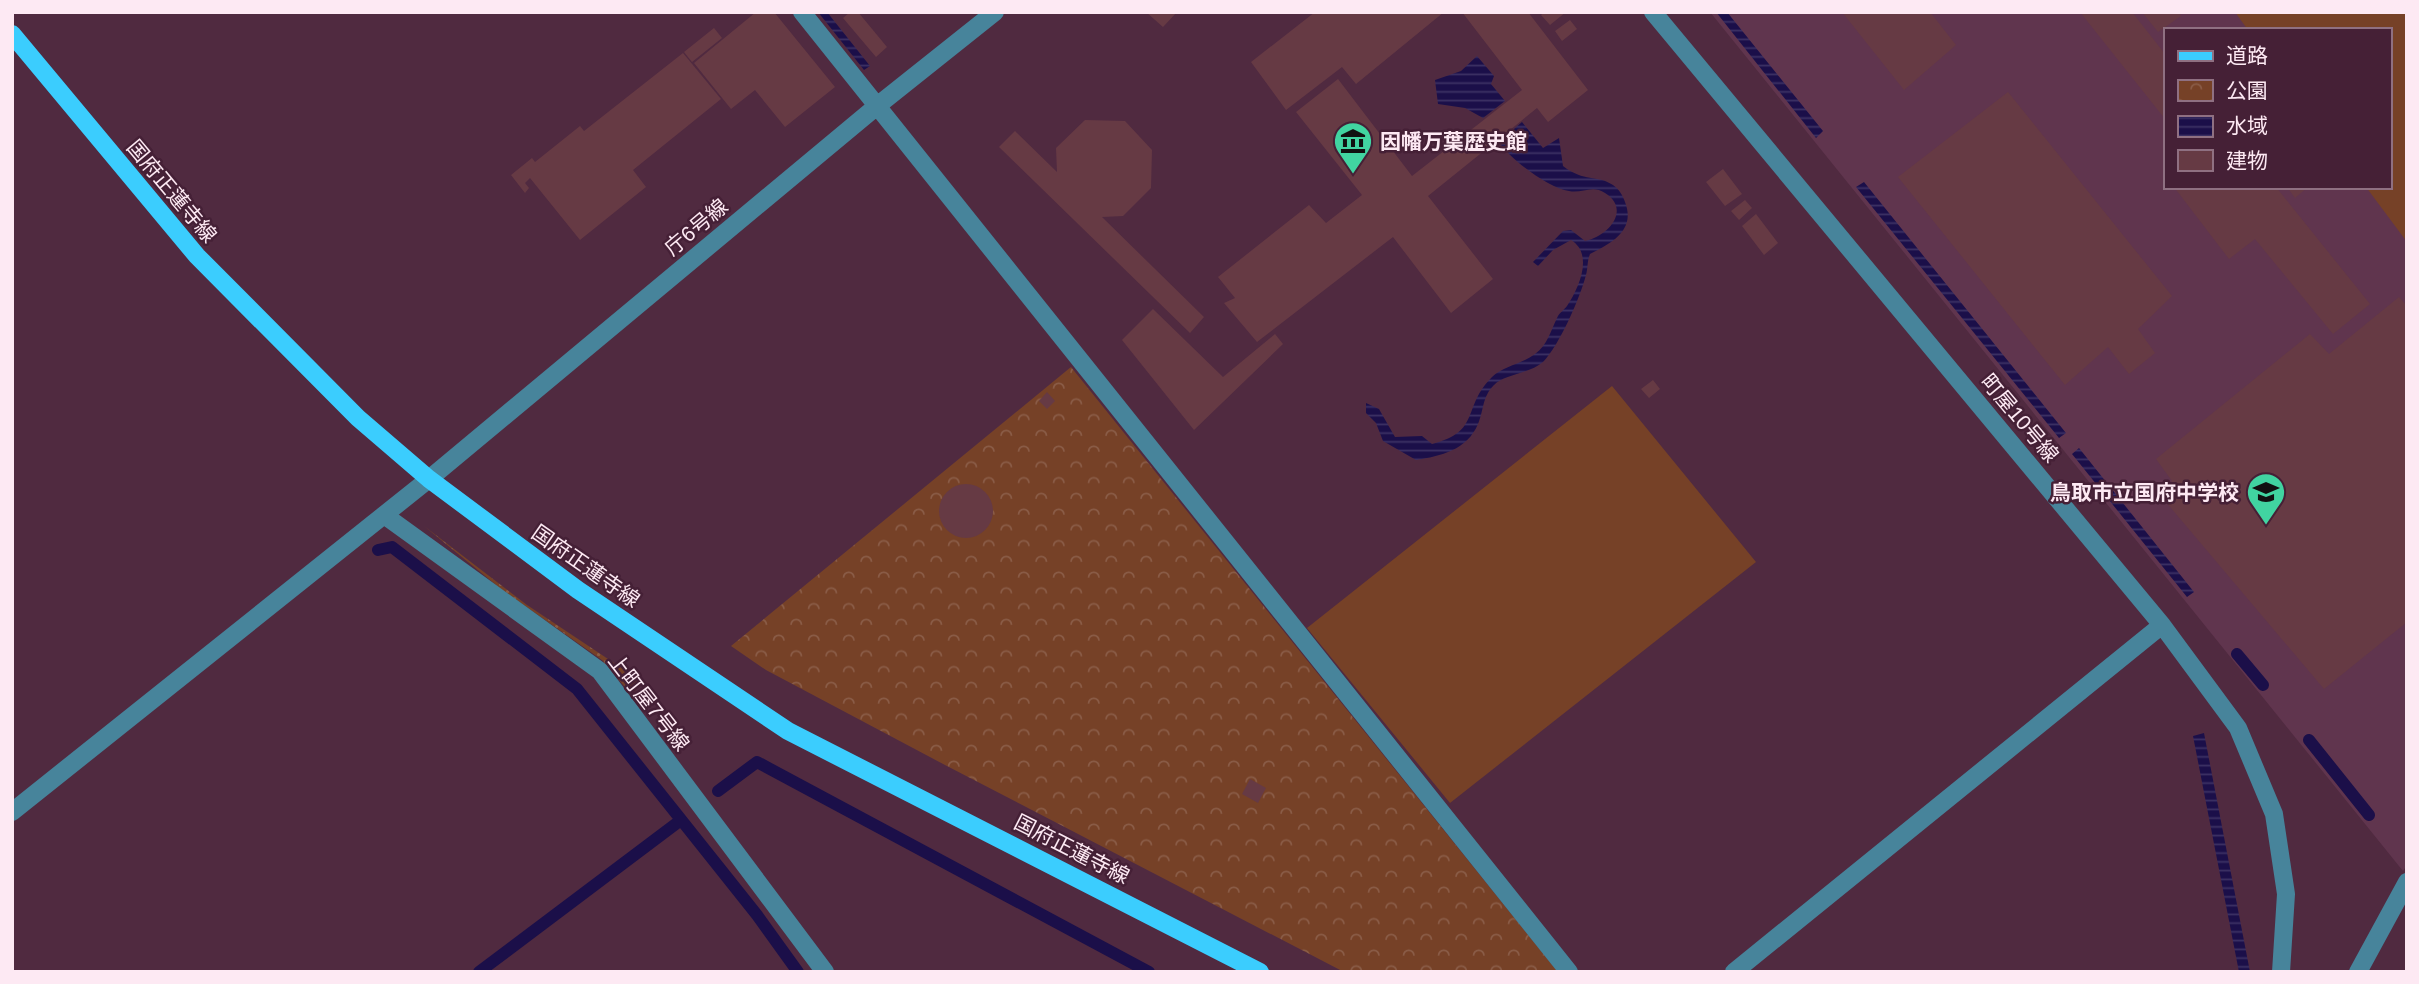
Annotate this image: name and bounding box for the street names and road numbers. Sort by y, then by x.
street label: 国府正蓮寺線 [123,135,221,247]
street label: 庁6号線 [660,194,732,260]
street label: 町屋10号線 [1977,369,2063,467]
street label: 国府正蓮寺線 [528,520,644,612]
street label: 上町屋7号線 [604,649,694,755]
street label: 国府正蓮寺線 [1011,810,1133,888]

